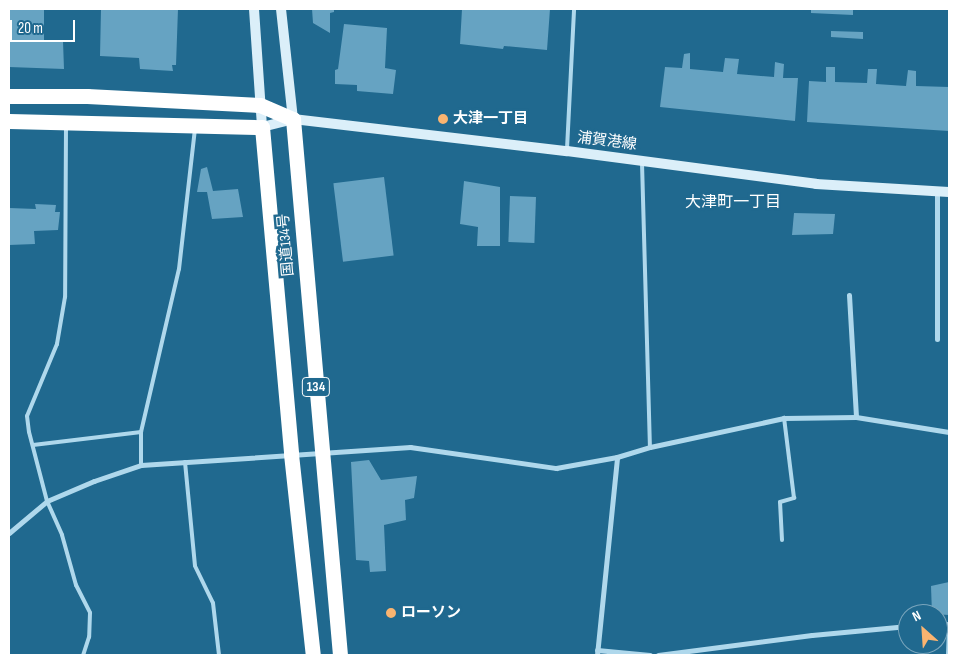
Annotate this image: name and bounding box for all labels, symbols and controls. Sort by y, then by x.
scale bar [12,10,78,42]
text: 20 m [18,19,43,38]
place label: 大津一丁目 [453,110,528,128]
marker: 大津一丁目 [437,113,449,125]
street label: 浦賀港線 [576,128,638,154]
district label: 大津町一丁目 [685,193,781,213]
street label: 国道134号 [274,213,298,277]
road number: 134 [301,376,331,398]
place label: ローソン [401,604,461,622]
north arrow [898,604,948,654]
marker: ローソン [385,607,397,619]
text: N [910,607,924,625]

